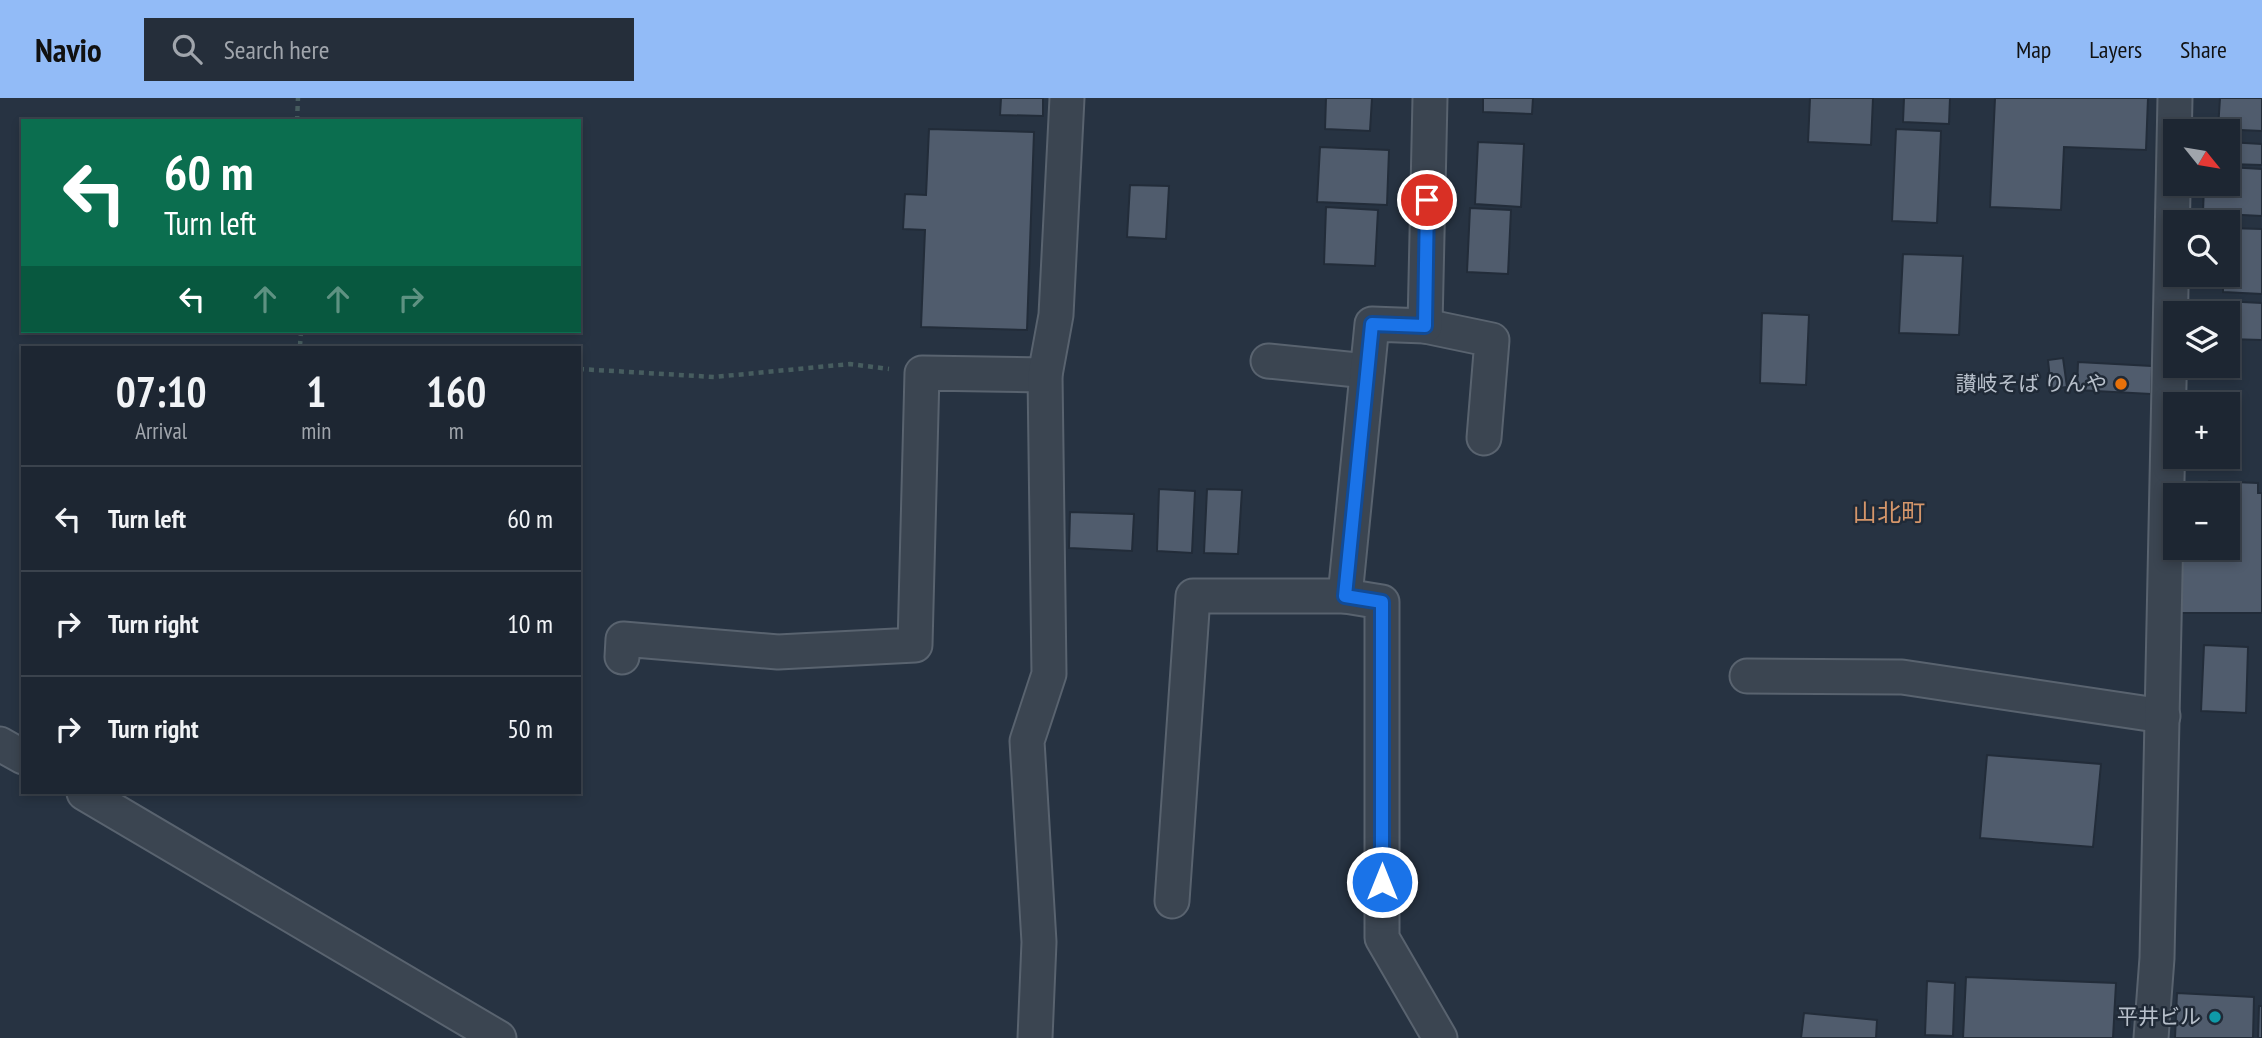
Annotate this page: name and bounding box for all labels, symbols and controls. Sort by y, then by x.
search box [144,18,634,81]
text: Navio [35,28,102,71]
icon: search [168,30,206,68]
text: Search here [224,33,329,66]
text: Map [2016,34,2051,65]
text: Layers [2089,34,2142,65]
text: Share [2180,34,2227,65]
north arrow [2163,119,2240,196]
map controls [2163,119,2240,560]
text: 60 m [164,140,253,204]
icon: left [49,147,140,238]
pin [1397,170,1457,230]
icon: arrive [1408,181,1446,219]
text: Turn left [164,202,256,244]
button: search [2163,210,2240,287]
icon: left [173,280,211,318]
icon: ahead [246,280,284,318]
icon: ahead [319,280,357,318]
icon: right [392,280,430,318]
button: layers [2163,301,2240,378]
text: 07:10 [116,364,207,419]
text: 1 [306,364,326,419]
text: 160 [426,364,486,419]
place label: 讃岐そば りんや [1956,370,2107,397]
marker: 讃岐そば りんや [2113,376,2129,392]
button: + [2163,392,2240,469]
text: Arrival [135,416,187,445]
text: min [301,416,331,445]
text: m [449,416,464,445]
button: − [2163,483,2240,560]
district label: 山北町 [1853,497,1925,528]
icon: left [49,500,87,538]
text: Turn left [108,502,186,535]
text: 60 m [507,502,553,535]
icon: right [49,605,87,643]
text: Turn right [108,607,199,640]
text: 10 m [507,607,553,640]
icon: right [49,710,87,748]
text: Turn right [108,712,199,745]
text: 50 m [507,712,553,745]
position arrow [1345,845,1419,919]
place label: 平井ビル [2117,1003,2201,1030]
marker: 平井ビル [2207,1009,2223,1025]

